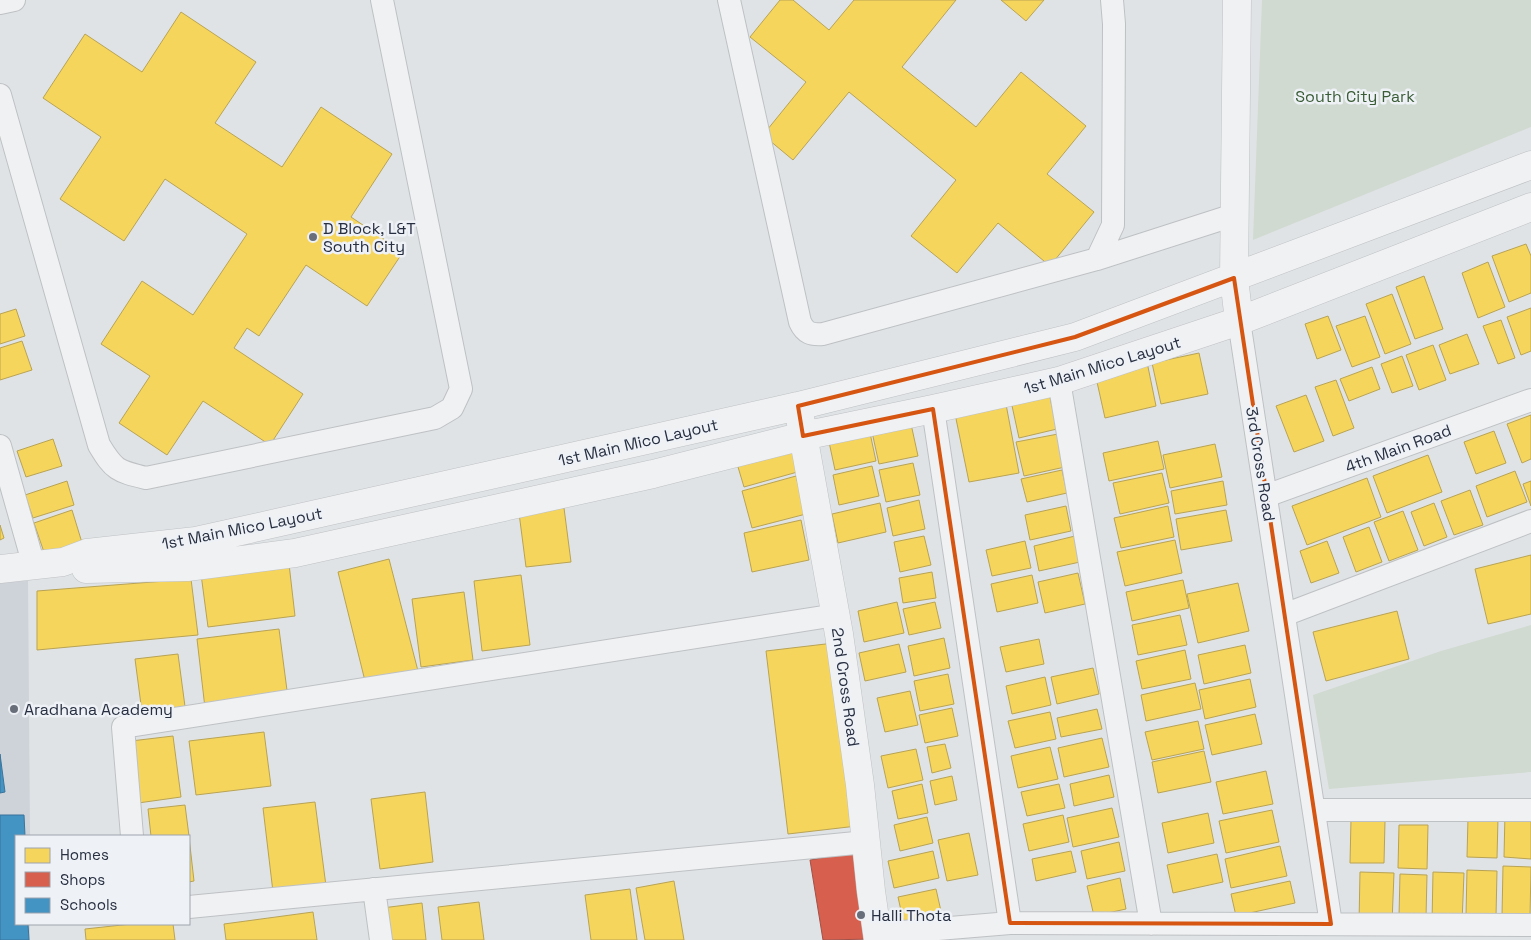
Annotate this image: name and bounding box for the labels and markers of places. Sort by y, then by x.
place label: D Block, L&T South City [323,218,416,257]
marker: D Block, L&T South City [307,231,319,243]
place label: Aradhana Academy [24,699,173,720]
marker: Aradhana Academy [8,703,20,715]
place label: Halli Thota [871,905,951,926]
marker: Halli Thota [855,909,867,921]

